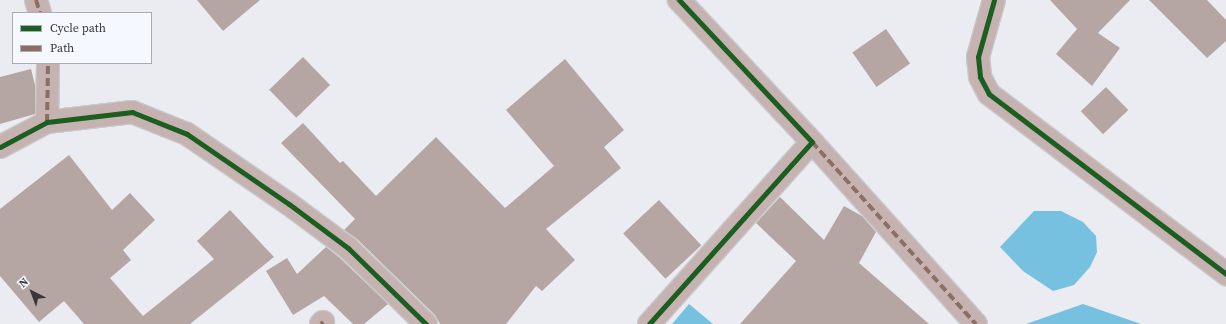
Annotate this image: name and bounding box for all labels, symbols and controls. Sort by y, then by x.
legend [12,12,152,64]
text: Cycle path [50,20,106,36]
text: Path [50,40,74,56]
north arrow [12,272,52,312]
text: N [16,274,32,291]

